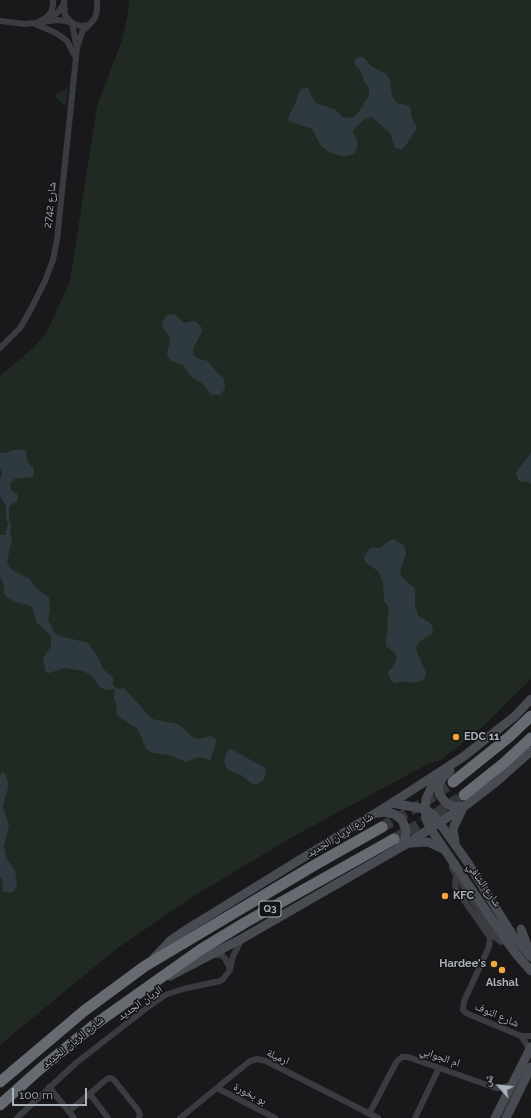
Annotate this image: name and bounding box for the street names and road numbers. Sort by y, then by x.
street label: شارع 2742 [41,181,59,229]
street label: شارع الريان الجديد [304,810,376,860]
street label: شارع الشافي [464,860,504,910]
road number: Q3 [259,901,281,917]
street label: الريان الجديد [115,983,165,1023]
street label: شارع النوف [473,1000,521,1030]
street label: شارع الريان الجديد [40,1013,106,1071]
street label: ام الجوابي [418,1044,462,1070]
street label: ارميلة [265,1046,291,1068]
street label: بو بخورة [231,1080,269,1108]

